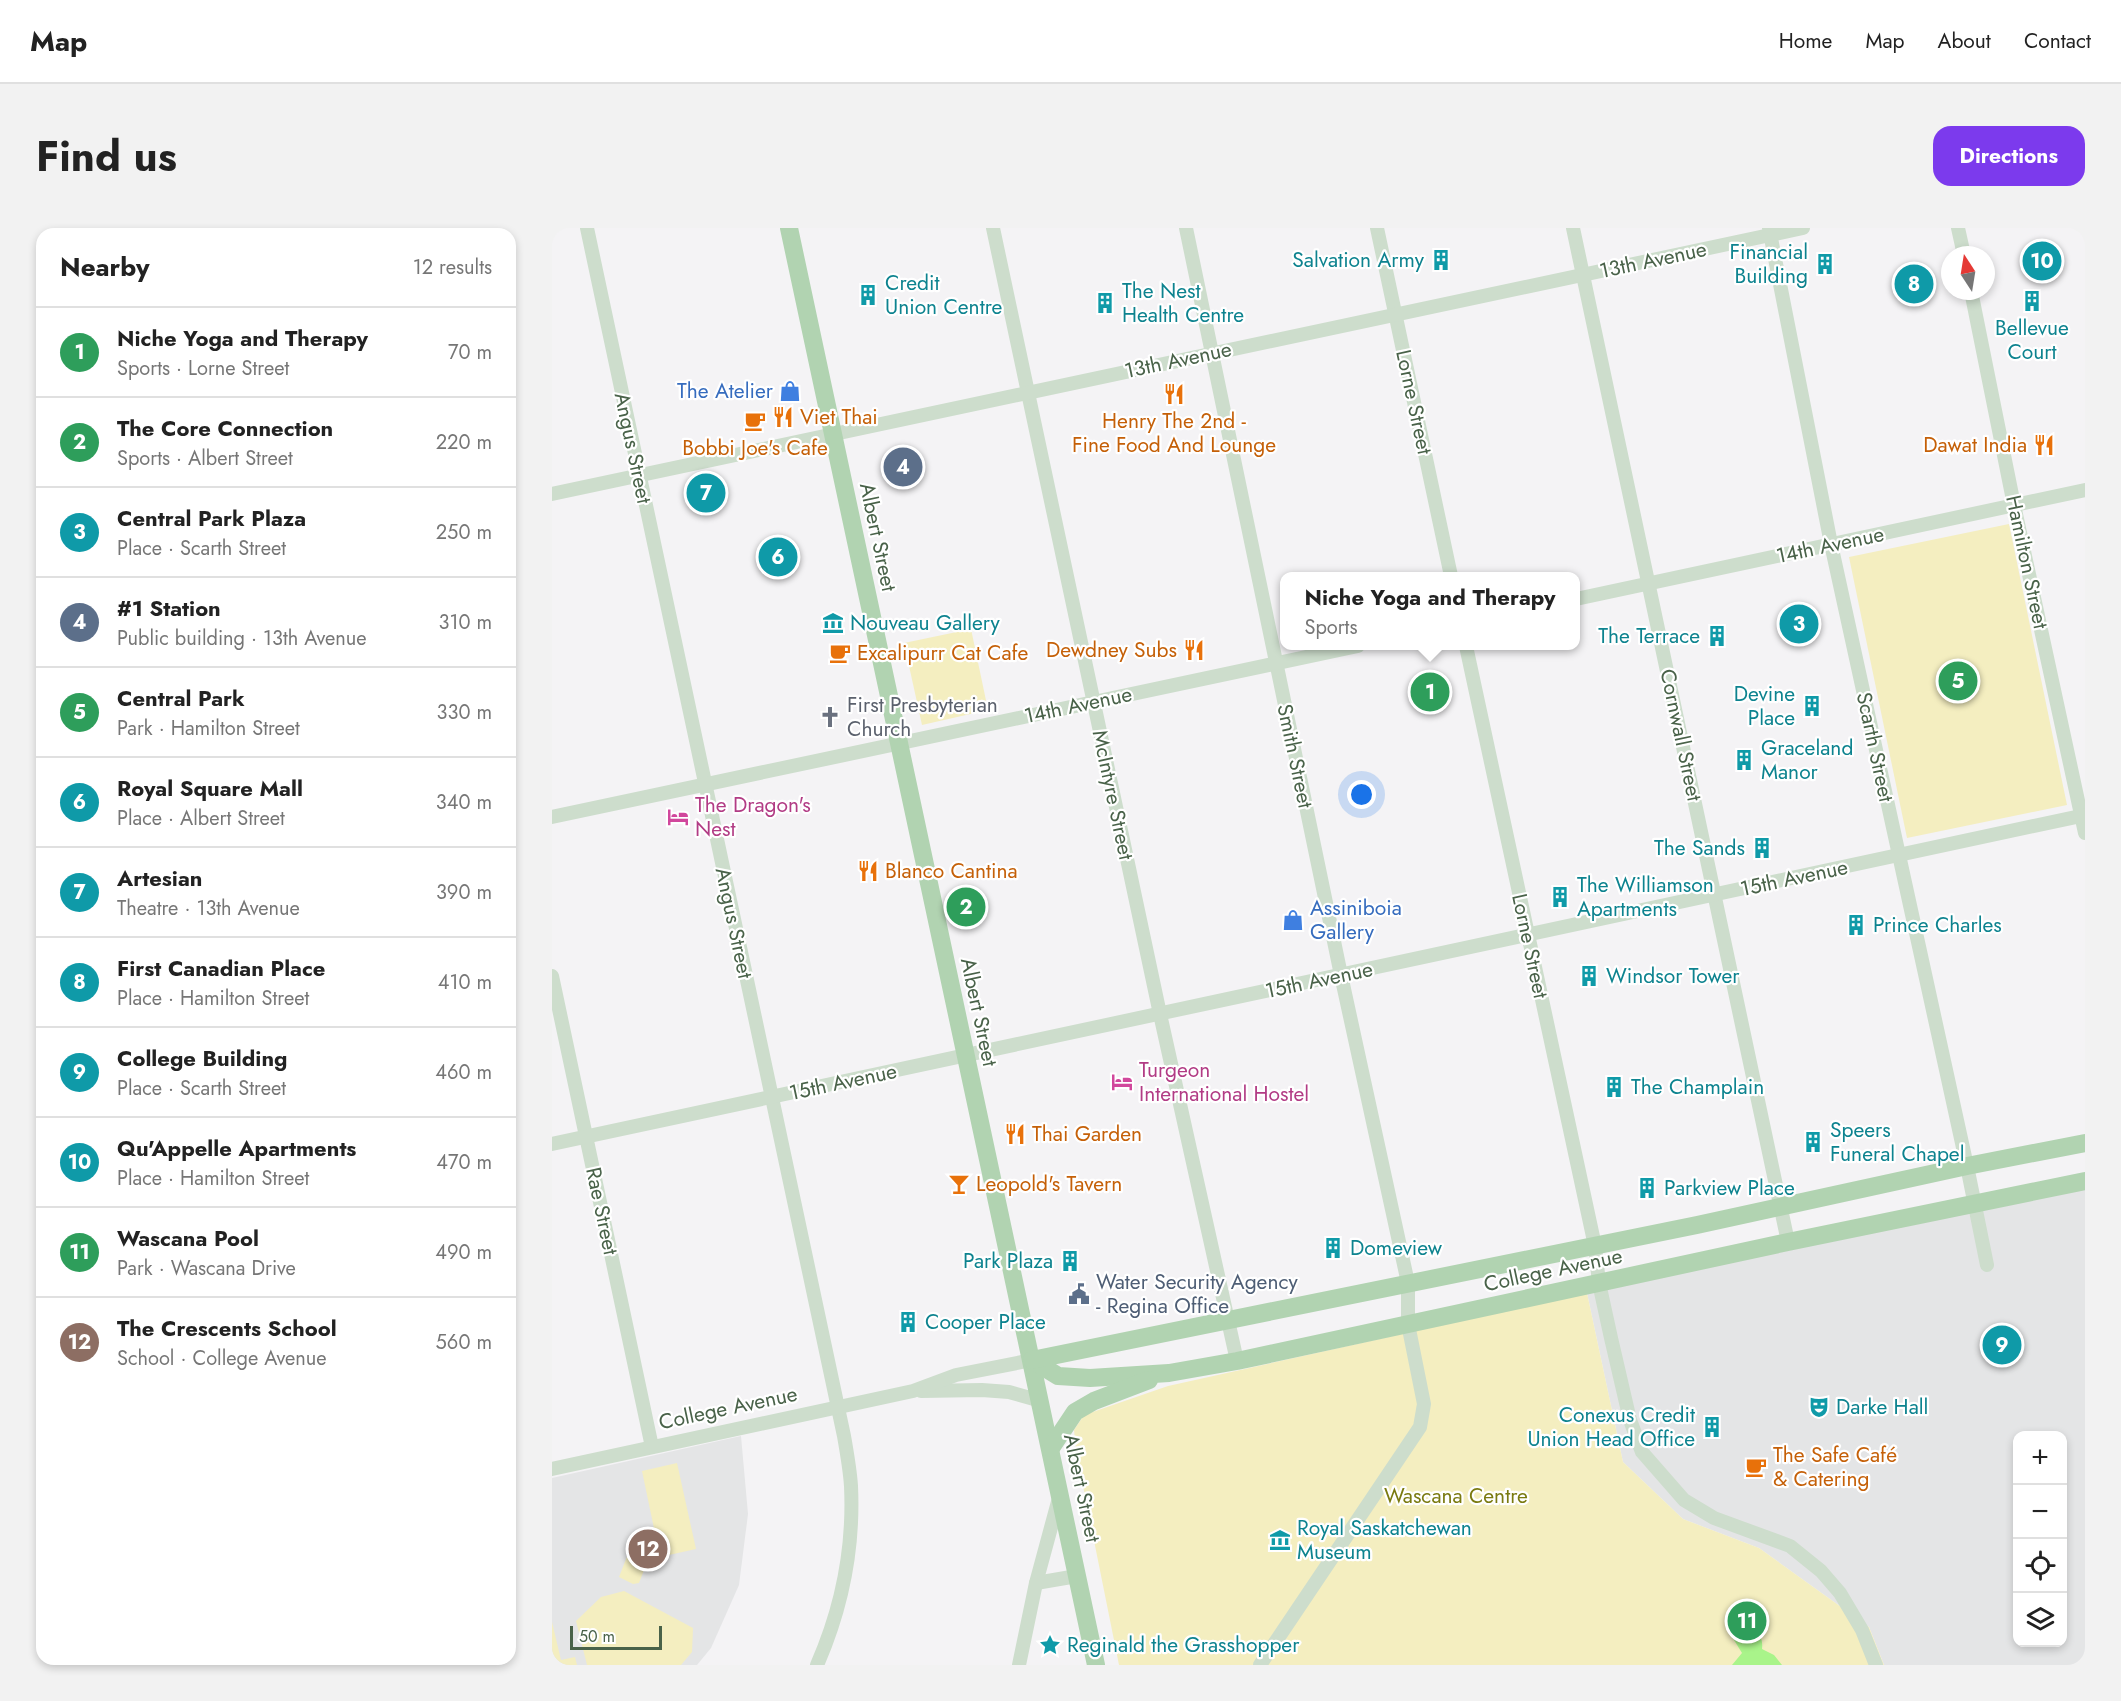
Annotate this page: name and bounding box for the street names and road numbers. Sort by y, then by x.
street label: 13th Avenue [1597,234,1709,286]
street label: 13th Avenue [1122,334,1234,386]
street label: Lorne Street [1388,347,1440,457]
street label: Angus Street [607,390,659,506]
street label: Albert Street [852,480,904,594]
street label: Hamilton Street [1998,492,2056,632]
street label: 14th Avenue [1773,519,1887,571]
street label: Cornwall Street [1652,666,1710,804]
street label: 14th Avenue [1021,679,1135,731]
street label: Scarth Street [1849,689,1901,805]
street label: Smith Street [1269,701,1321,811]
street label: McIntyre Street [1085,728,1141,862]
street label: 15th Avenue [1738,852,1851,904]
street label: Angus Street [708,865,760,981]
street label: Lorne Street [1504,891,1556,1001]
street label: 15th Avenue [1263,954,1376,1006]
street label: Albert Street [953,955,1005,1069]
street label: 15th Avenue [787,1056,900,1108]
street label: Rae Street [578,1164,626,1258]
street label: College Avenue [1481,1241,1625,1299]
street label: College Avenue [656,1379,800,1437]
street label: Albert Street [1056,1431,1108,1545]

